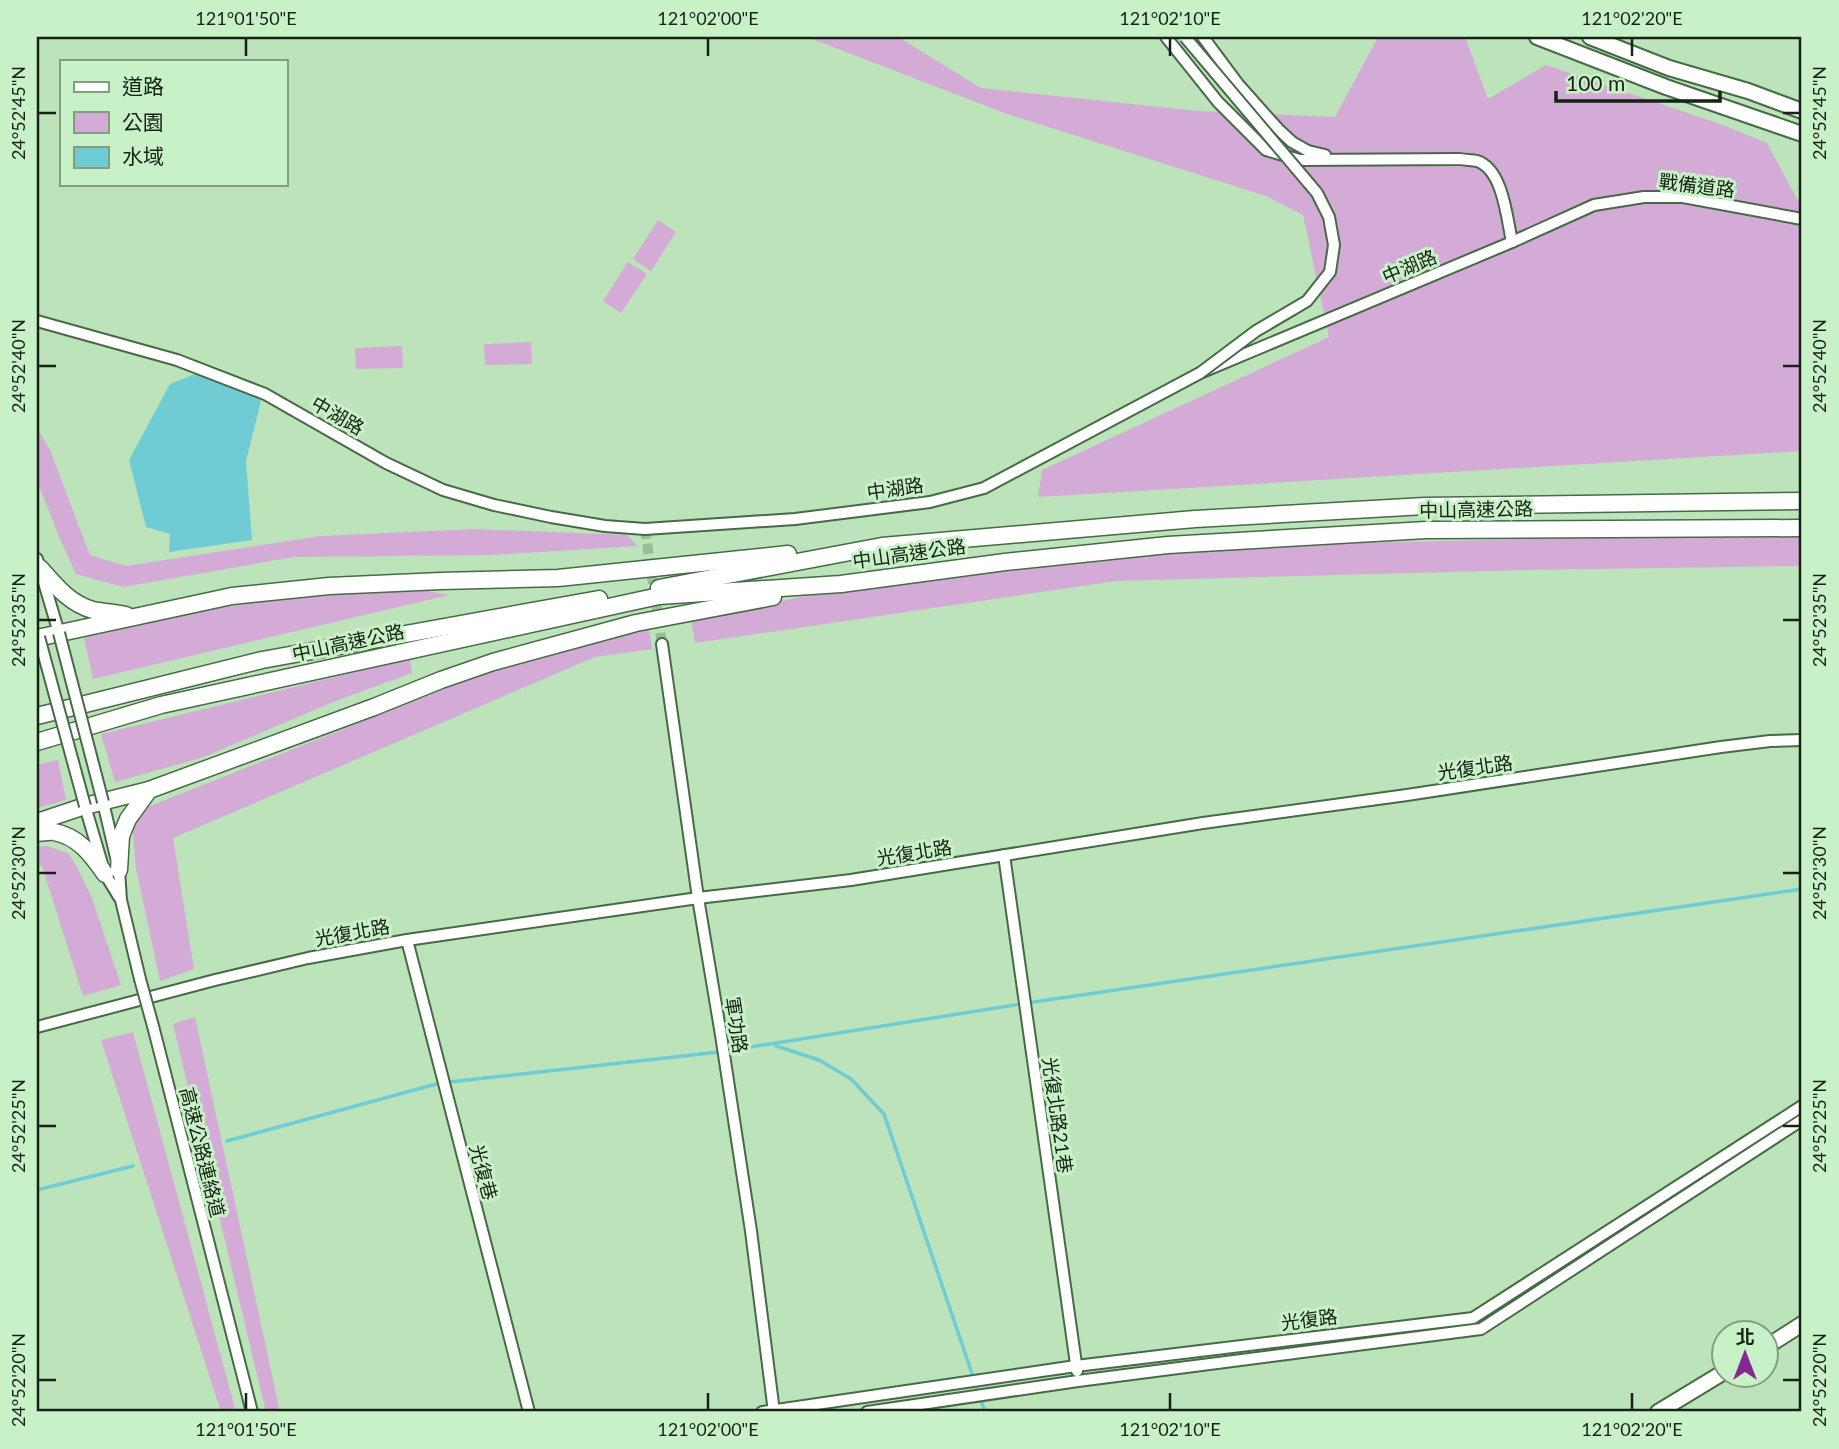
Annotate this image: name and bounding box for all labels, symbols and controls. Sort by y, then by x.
text: 121°01'50"E [195,7,297,29]
text: 121°02'00"E [657,7,759,29]
text: 121°02'10"E [1119,7,1221,29]
text: 121°02'20"E [1581,7,1683,29]
legend [60,60,287,186]
scale bar [1556,60,1720,104]
text: 24°52'45"N [7,66,29,160]
text: 24°52'45"N [1808,66,1830,160]
text: 100 m [1566,70,1625,95]
text: 道路 [122,73,164,98]
text: 公園 [122,109,164,134]
text: 水域 [122,143,164,168]
street label: 戰備道路 [1658,169,1736,201]
street label: 中湖路 [1378,244,1440,288]
text: 24°52'40"N [7,319,29,413]
text: 24°52'40"N [1808,319,1830,413]
street label: 中湖路 [308,391,368,439]
street label: 中湖路 [865,473,925,503]
street label: 中山高速公路 [1419,497,1533,521]
street label: 中山高速公路 [851,534,967,572]
text: 24°52'35"N [7,573,29,667]
text: 24°52'35"N [1808,573,1830,667]
street label: 中山高速公路 [290,619,406,665]
street label: 光復北路 [1436,750,1514,784]
text: 24°52'30"N [7,826,29,920]
text: 24°52'30"N [1808,826,1830,920]
street label: 光復北路 [875,835,953,869]
street label: 光復北路 [313,914,391,950]
street label: 軍功路 [721,995,753,1055]
street label: 光復北路21巷 [1038,1055,1078,1175]
text: 24°52'25"N [7,1079,29,1173]
text: 24°52'25"N [1808,1079,1830,1173]
street label: 高速公路連絡道 [176,1085,230,1219]
street label: 光復巷 [466,1141,502,1203]
street label: 光復路 [1279,1304,1339,1334]
north arrow [1710,1320,1780,1390]
text: 北 [1735,1325,1755,1348]
text: 24°52'20"N [7,1333,29,1427]
text: 24°52'20"N [1808,1333,1830,1427]
text: 121°01'50"E [195,1418,297,1440]
text: 121°02'00"E [657,1418,759,1440]
text: 121°02'10"E [1119,1418,1221,1440]
text: 121°02'20"E [1581,1418,1683,1440]

